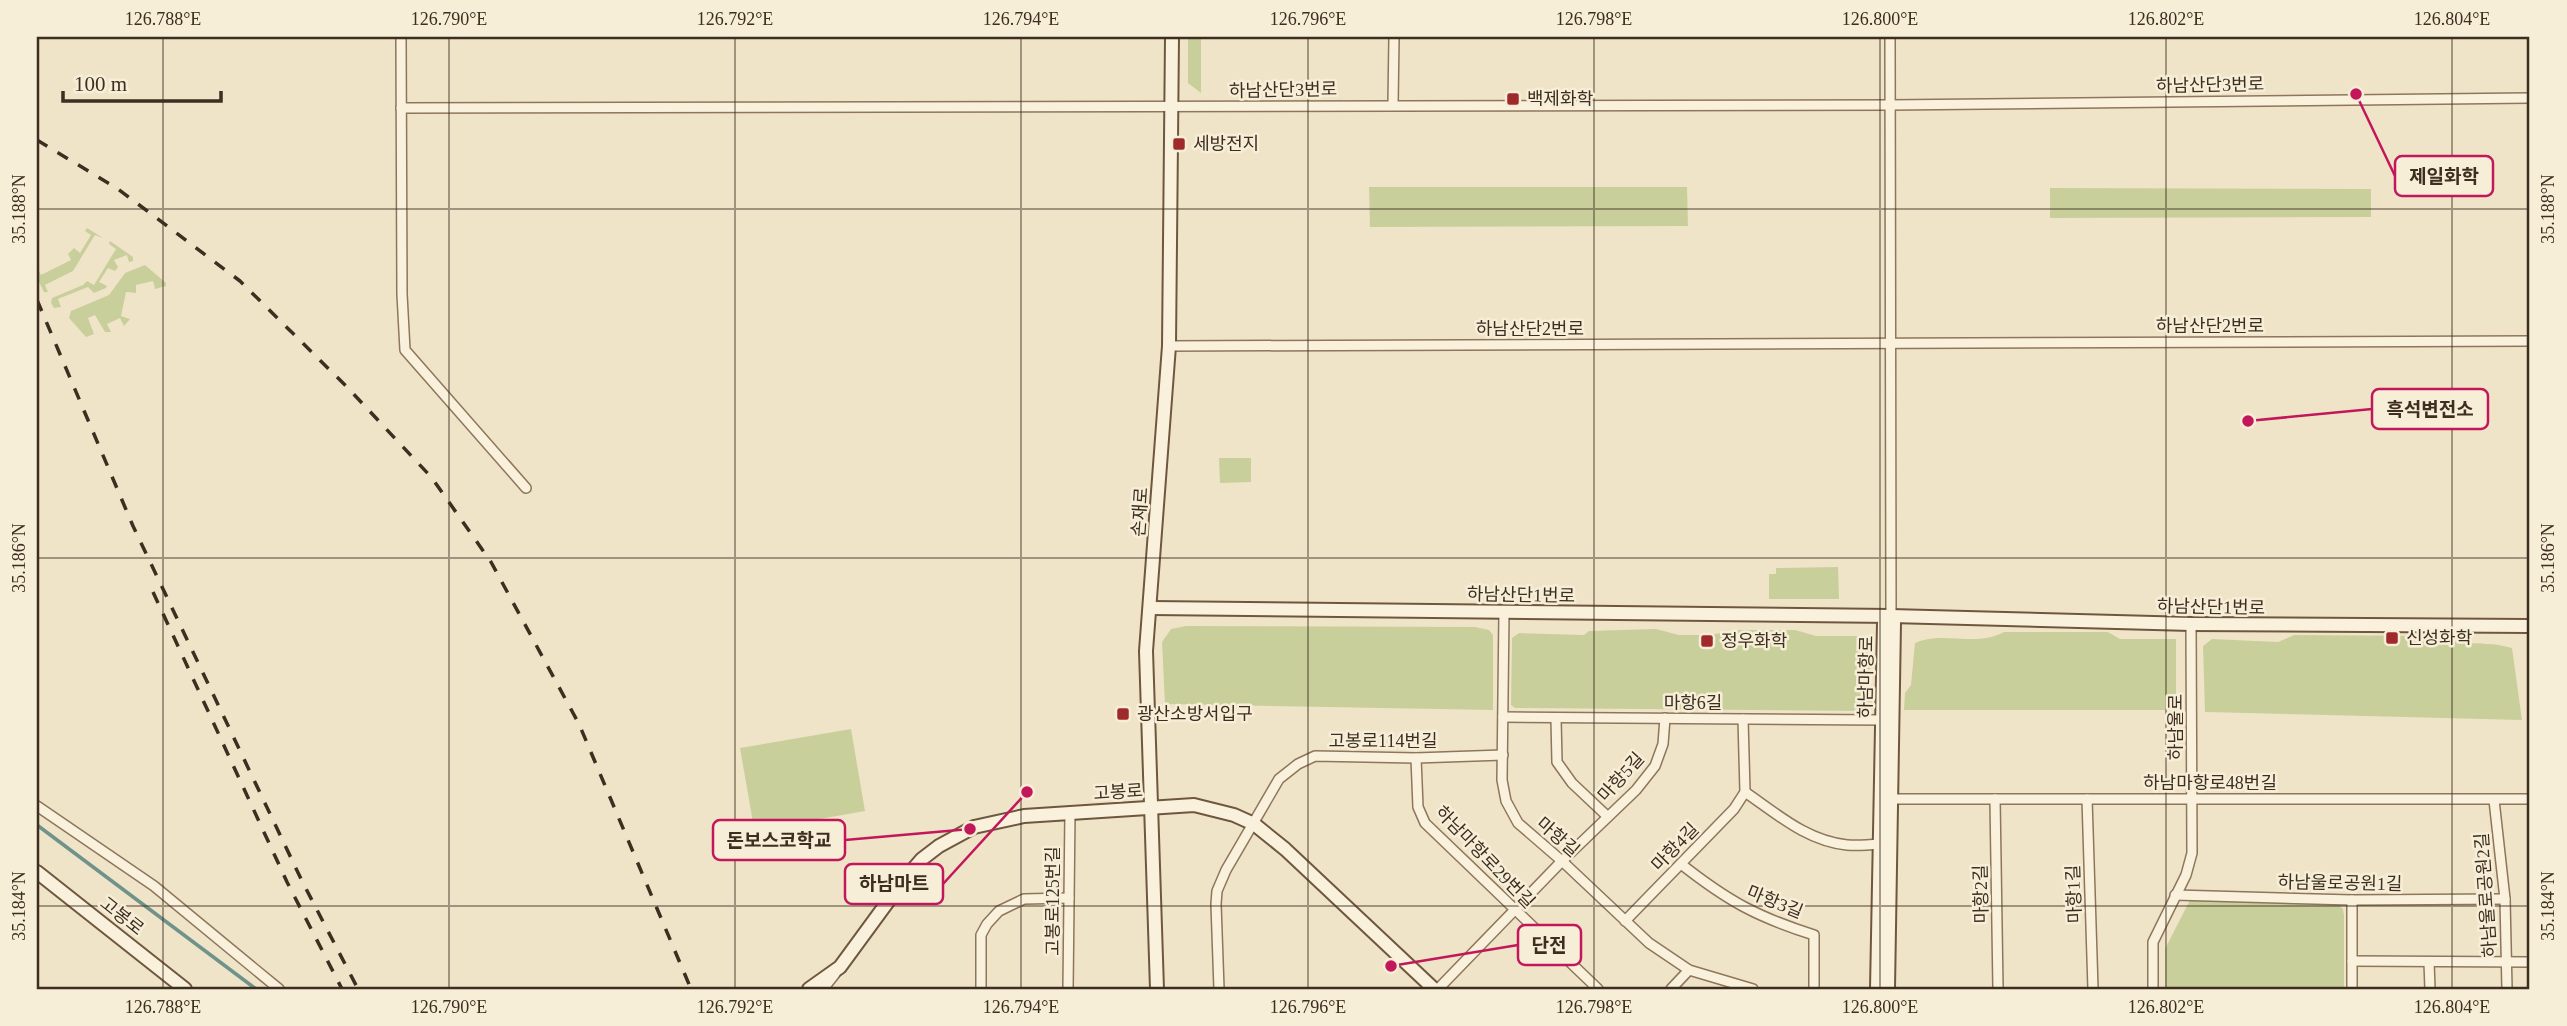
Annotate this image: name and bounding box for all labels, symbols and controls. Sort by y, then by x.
text: 126.788°E [125,9,201,29]
text: 126.790°E [411,9,487,29]
text: 126.792°E [697,9,773,29]
text: 126.794°E [983,9,1059,29]
text: 126.796°E [1270,9,1346,29]
text: 126.798°E [1556,9,1632,29]
text: 126.800°E [1842,9,1918,29]
text: 126.802°E [2128,9,2204,29]
text: 126.804°E [2414,9,2490,29]
scale bar [63,60,220,104]
text: 100 m [74,72,127,96]
street label: 하남산단3번로 [2156,74,2264,96]
street label: 하남산단3번로 [1229,79,1337,101]
place label: 백제화학 [1527,89,1593,109]
marker: 백제화학 [1505,91,1521,107]
place label: 세방전지 [1193,134,1259,154]
marker: 세방전지 [1171,136,1187,152]
callout: 제일화학 [2395,156,2493,196]
text: 제일화학 [2409,166,2479,187]
text: 35.188°N [9,174,29,244]
text: 35.188°N [2538,174,2558,244]
street label: 하남산단2번로 [2156,316,2264,336]
street label: 하남산단2번로 [1476,319,1584,339]
callout: 흑석변전소 [2372,389,2488,429]
text: 흑석변전소 [2386,399,2474,420]
street label: 손재로 [1128,487,1152,537]
text: 35.186°N [9,523,29,593]
text: 35.186°N [2538,523,2558,593]
street label: 하남산단1번로 [1467,584,1575,606]
street label: 하남산단1번로 [2157,596,2265,618]
place label: 신성화학 [2406,628,2472,648]
marker: 신성화학 [2384,630,2400,646]
place label: 정우화학 [1721,631,1787,651]
marker: 정우화학 [1699,633,1715,649]
street label: 하남마항로 [1855,635,1877,719]
street label: 마항6길 [1664,693,1722,713]
street label: 하남울로 [2166,694,2186,760]
place label: 광산소방서입구 [1137,704,1253,724]
marker: 광산소방서입구 [1115,706,1131,722]
street label: 고봉로114번길 [1328,731,1438,751]
street label: 마항5길 [1594,749,1648,805]
street label: 하남마항로48번길 [2143,773,2277,793]
street label: 고봉로 [1093,780,1143,804]
street label: 하남마항로29번길 [1431,802,1539,912]
street label: 마항길 [1533,813,1583,861]
street label: 마항4길 [1647,819,1703,875]
callout: 돈보스코학교 [713,820,845,860]
text: 돈보스코학교 [727,830,831,851]
street label: 하남울로공원2길 [2472,832,2500,958]
street label: 고봉로125번길 [1043,846,1063,956]
callout: 하남마트 [845,864,943,904]
street label: 마항2길 [1970,864,1992,924]
street label: 마항1길 [2063,864,2085,924]
text: 35.184°N [9,871,29,941]
text: 35.184°N [2538,871,2558,941]
street label: 하남울로공원1길 [2277,872,2403,894]
text: 하남마트 [859,873,929,894]
street label: 마항3길 [1744,882,1806,922]
street label: 고봉로 [96,893,148,939]
callout: 단전 [1518,925,1581,965]
text: 단전 [1532,935,1566,956]
text: 126.788°E [125,997,201,1017]
text: 126.790°E [411,997,487,1017]
text: 126.792°E [697,997,773,1017]
text: 126.794°E [983,997,1059,1017]
text: 126.796°E [1270,997,1346,1017]
text: 126.798°E [1556,997,1632,1017]
text: 126.800°E [1842,997,1918,1017]
text: 126.802°E [2128,997,2204,1017]
text: 126.804°E [2414,997,2490,1017]

